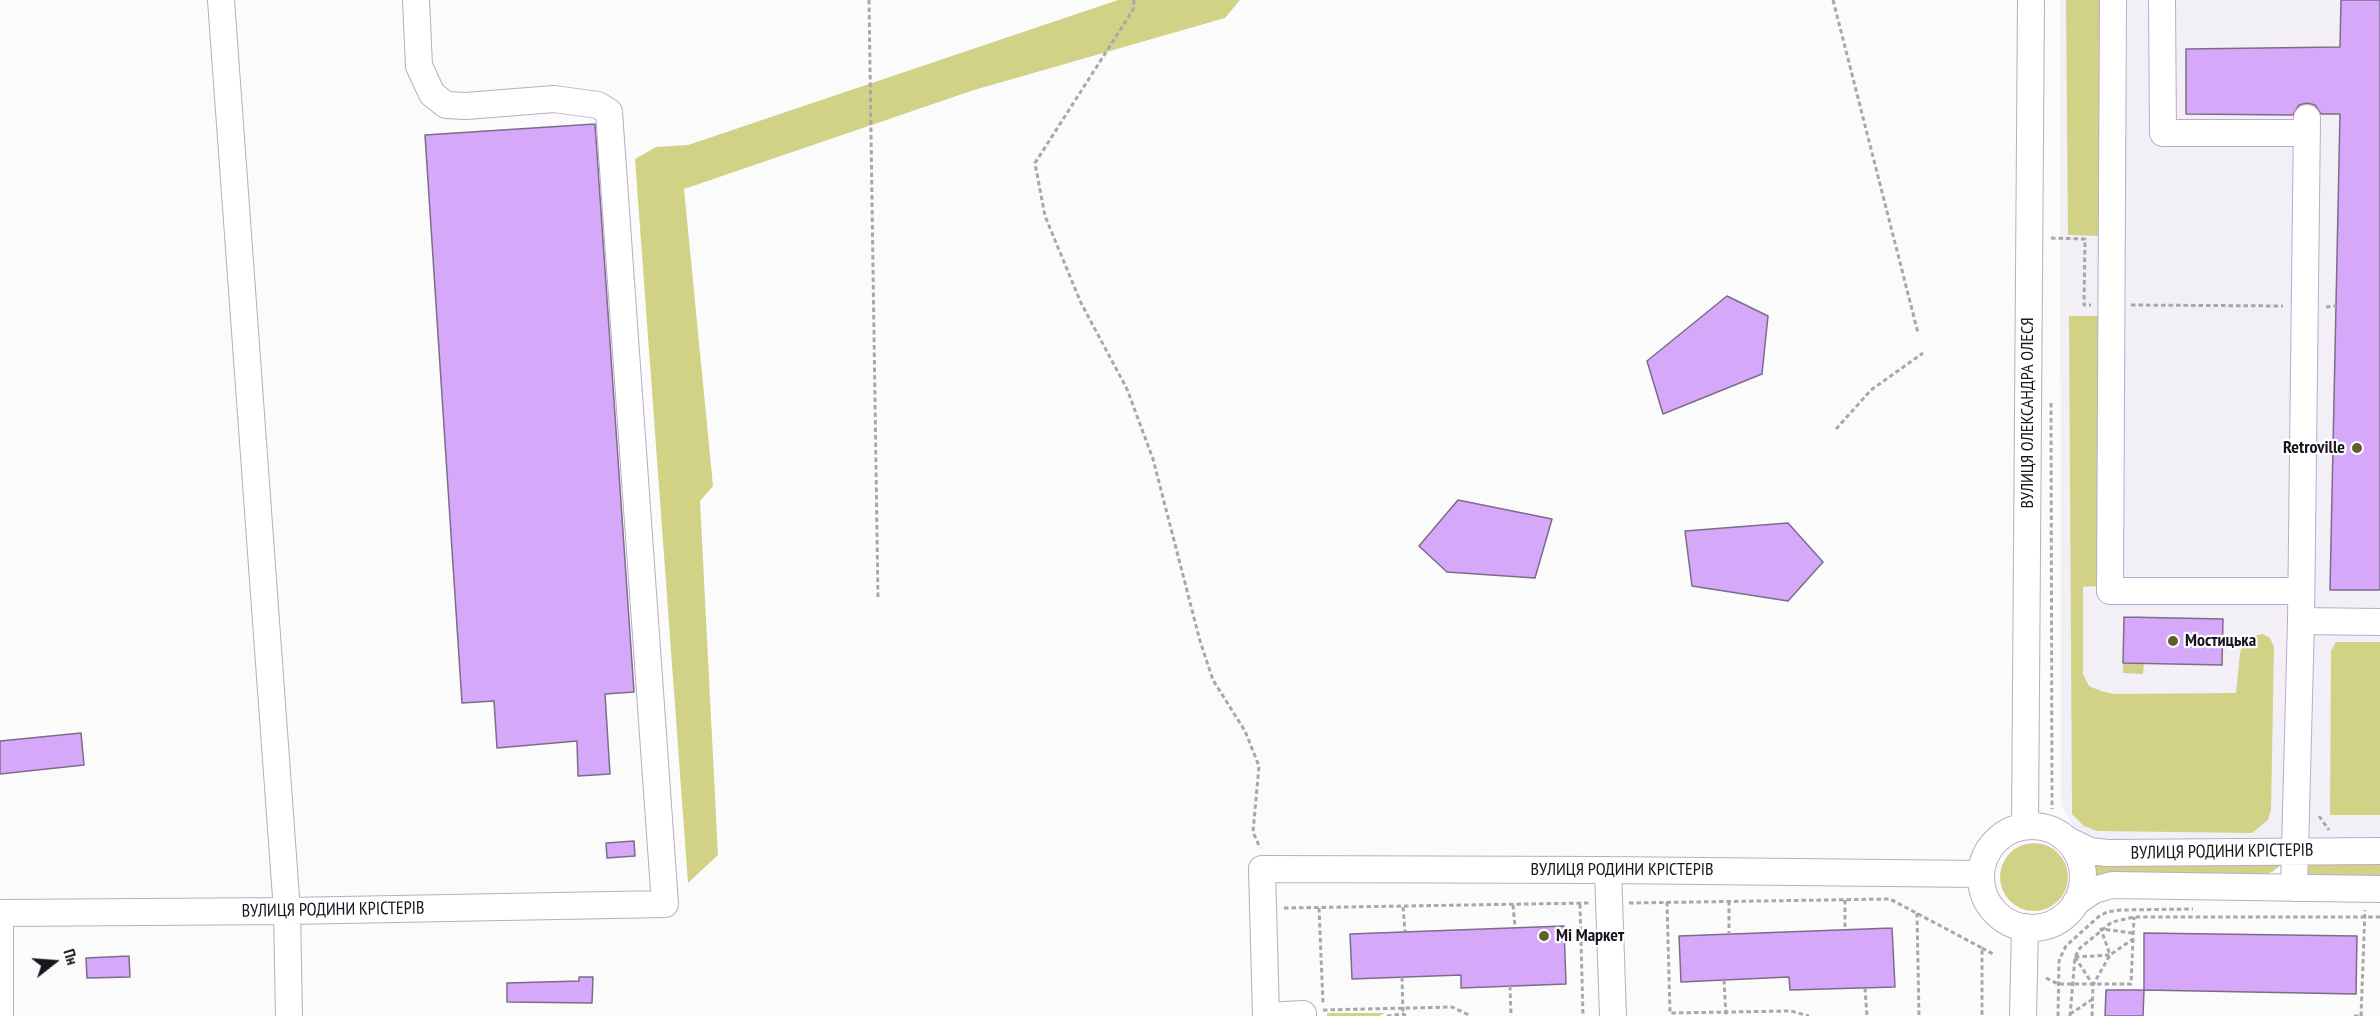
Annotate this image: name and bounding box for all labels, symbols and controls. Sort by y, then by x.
street label: ВУЛИЦЯ ОЛЕКСАНДРА ОЛЕСЯ [2017,318,2039,508]
place label: Retroville [2283,437,2345,459]
marker: Retroville [2350,441,2364,455]
place label: Мостицька [2185,630,2256,652]
marker: Мостицька [2166,634,2180,648]
street label: ВУЛИЦЯ РОДИНИ КРІСТЕРІВ [2130,840,2314,864]
street label: ВУЛИЦЯ РОДИНИ КРІСТЕРІВ [1531,859,1713,881]
street label: ВУЛИЦЯ РОДИНИ КРІСТЕРІВ [241,898,425,922]
place label: Мі Маркет [1556,925,1624,947]
marker: Мі Маркет [1537,929,1551,943]
north arrow [24,932,84,992]
text: Пн [59,946,83,967]

